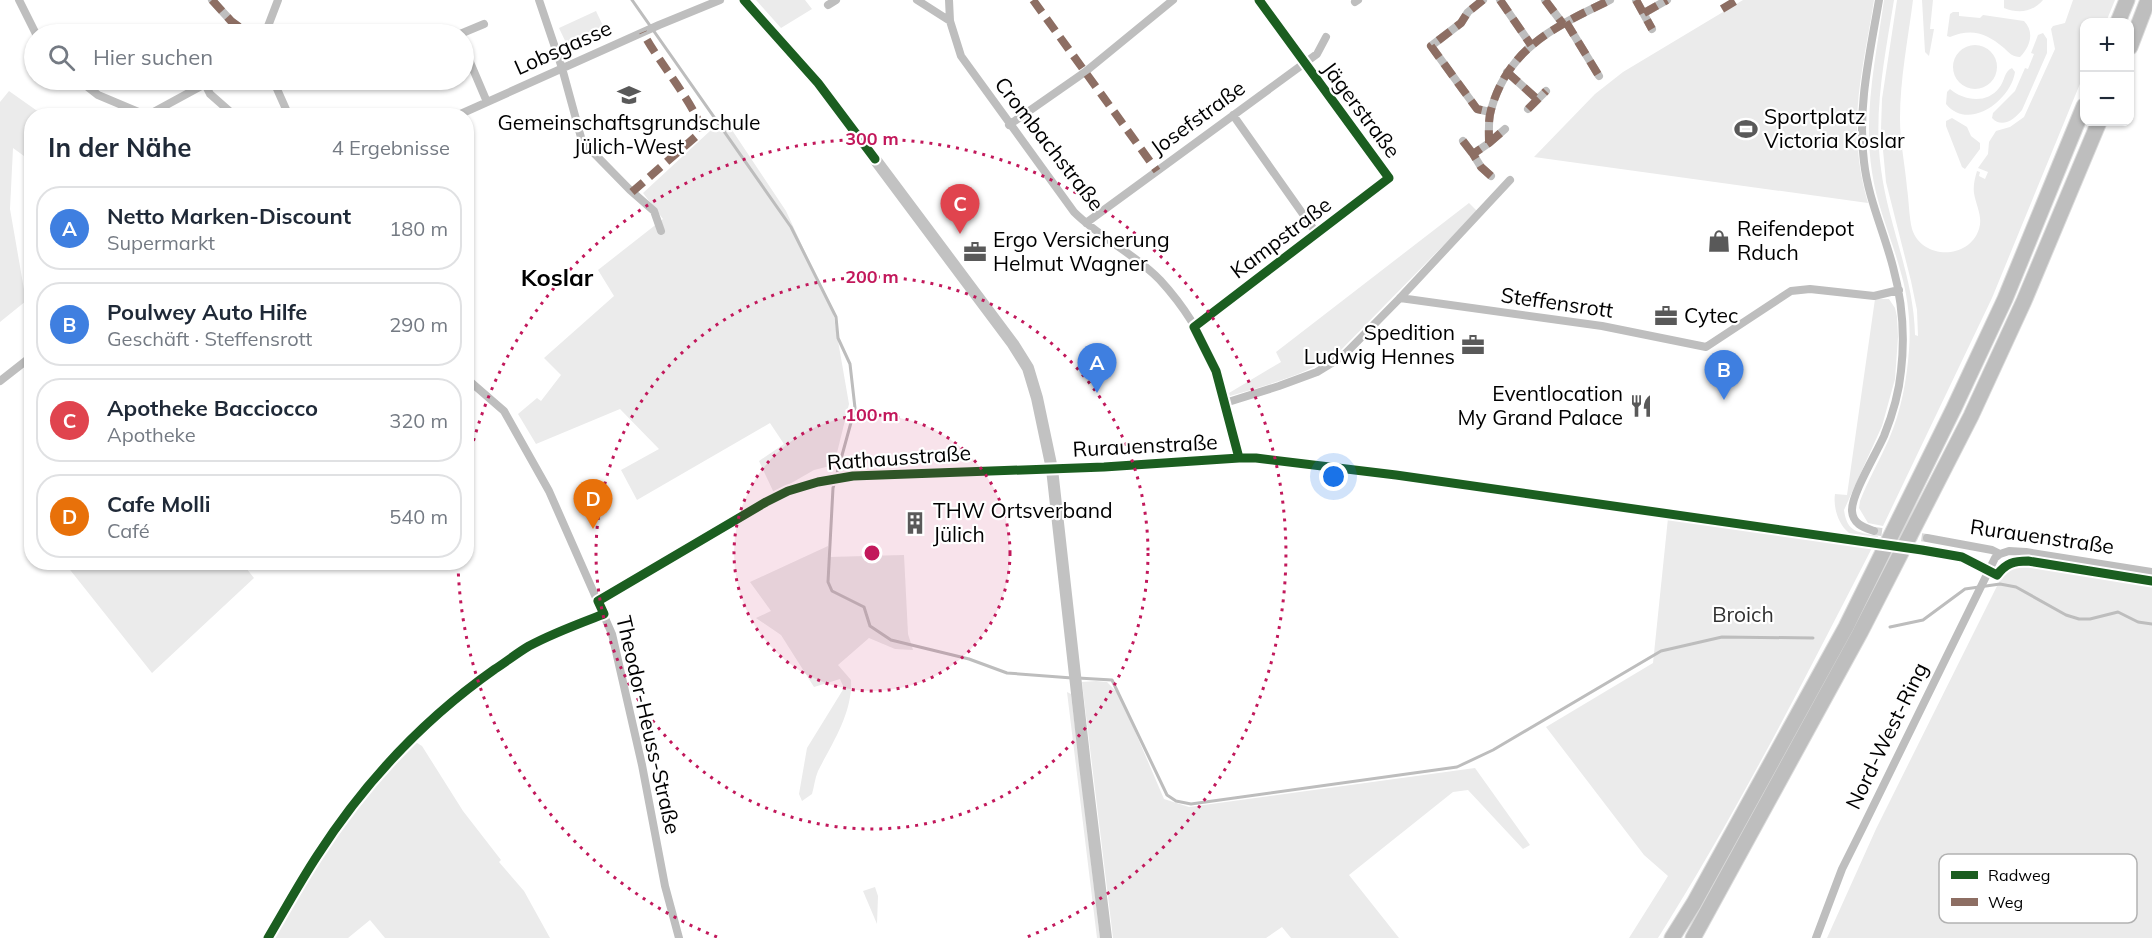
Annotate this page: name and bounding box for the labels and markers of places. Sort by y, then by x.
school or university icon: Gemeinschaftsgrundschule Jülich-West [616,82,642,108]
place label: Sportplatz Victoria Koslar [1764,103,1905,153]
place label: Gemeinschaftsgrundschule Jülich-West [498,109,761,159]
sports icon: Sportplatz Victoria Koslar [1733,116,1759,142]
pin: C [940,184,980,234]
place label: Reifendepot Rduch [1737,215,1854,265]
place label: Ergo Versicherung Helmut Wagner [993,226,1170,276]
shop icon: Reifendepot Rduch [1706,228,1732,254]
office icon: Ergo Versicherung Helmut Wagner [962,239,988,265]
place label: Cytec [1684,302,1738,328]
office icon: Cytec [1653,303,1679,329]
place label: Spedition Ludwig Hennes [1304,319,1455,369]
office icon: Spedition Ludwig Hennes [1460,332,1486,358]
pin: A [1078,344,1116,393]
pin: B [1704,350,1744,400]
place label: Eventlocation My Grand Palace [1458,380,1623,430]
restaurant icon: Eventlocation My Grand Palace [1628,393,1654,419]
pin: D [574,480,612,529]
place label: THW Ortsverband Jülich [933,497,1113,547]
building icon: THW Ortsverband Jülich [902,510,928,536]
centre of rings [862,543,882,563]

